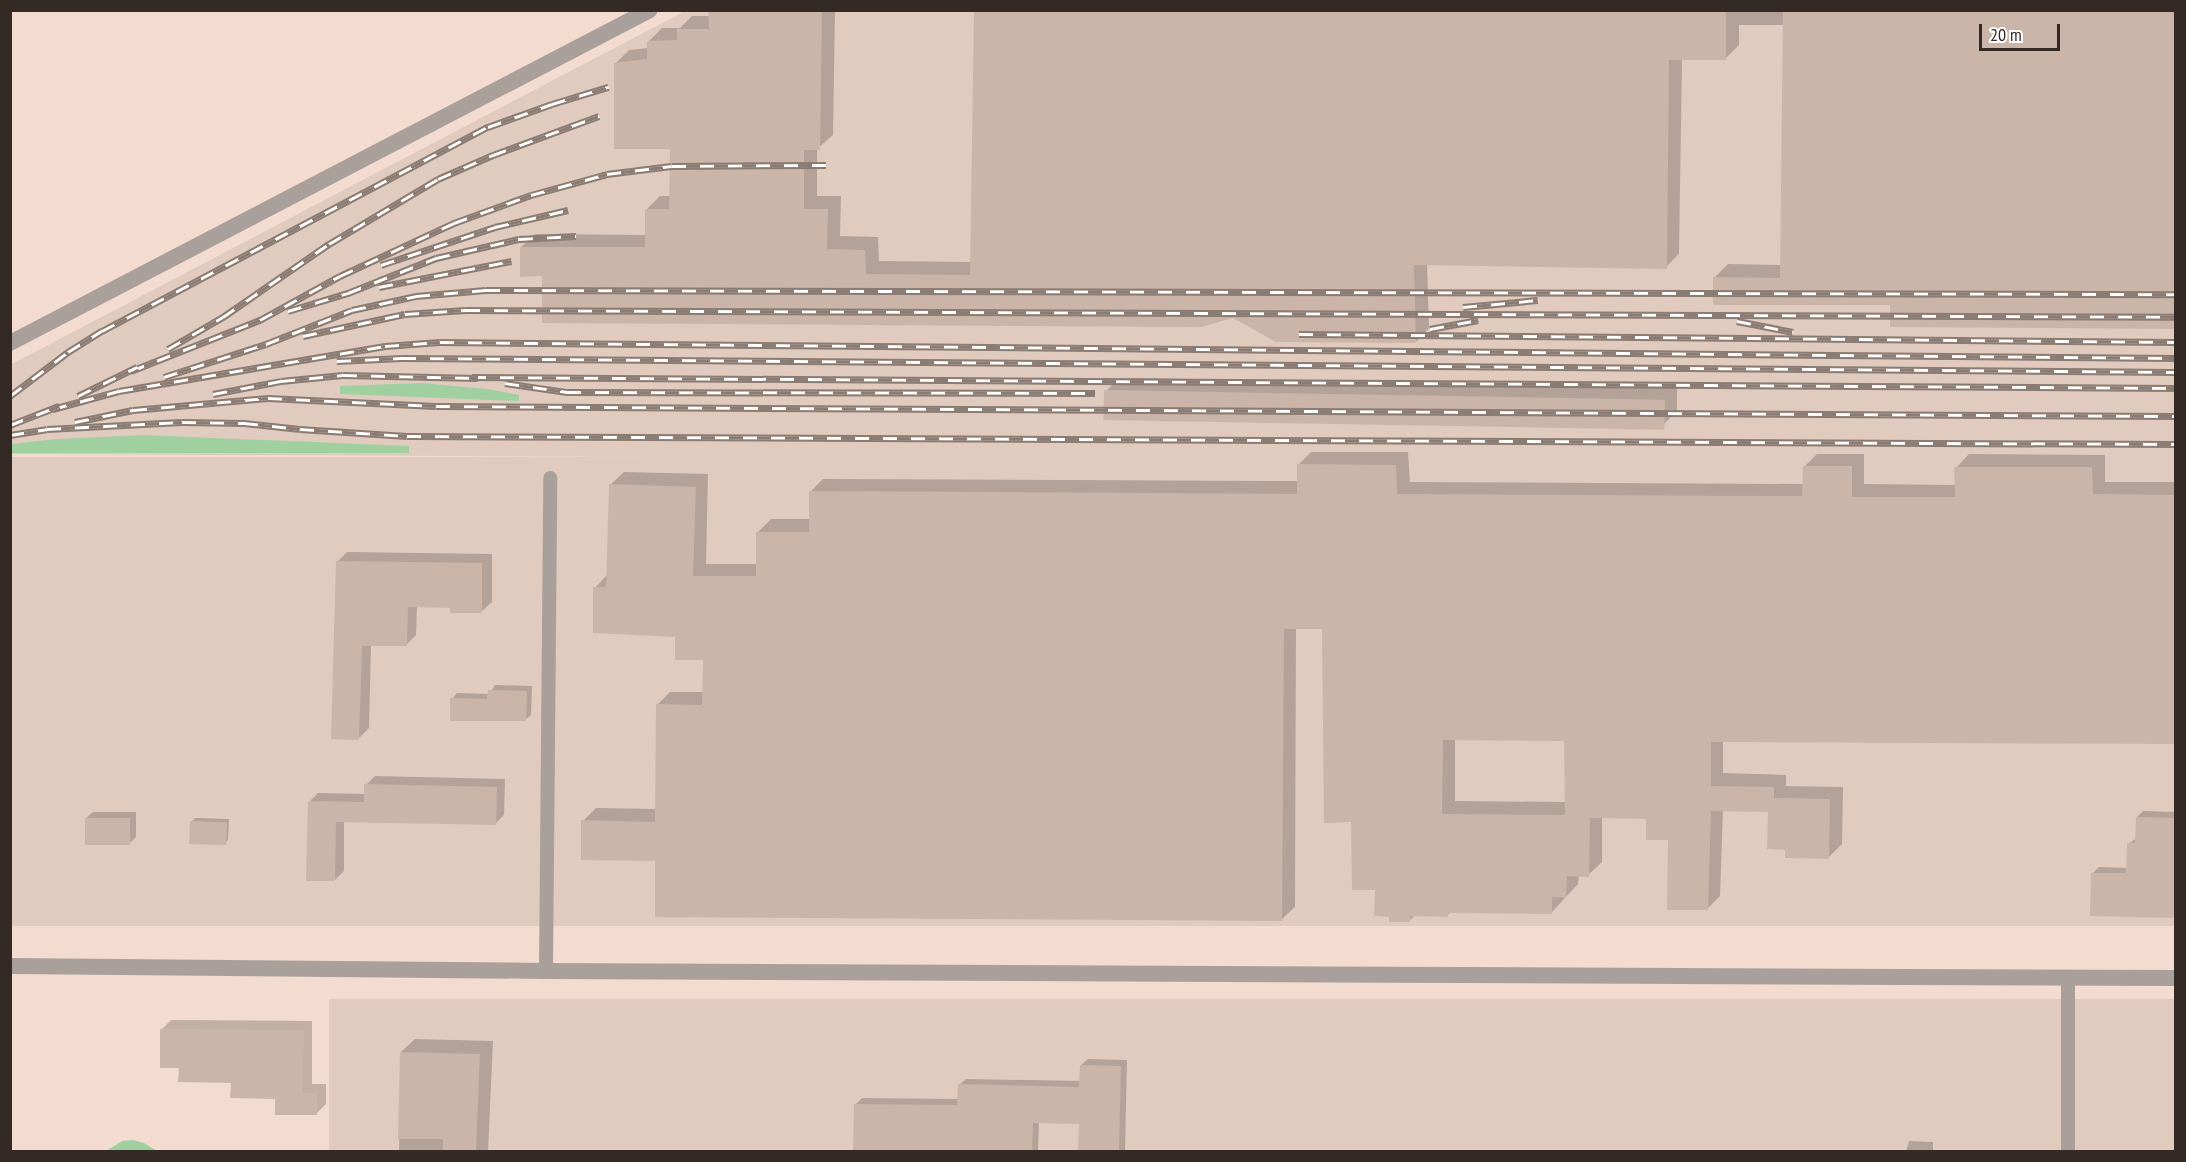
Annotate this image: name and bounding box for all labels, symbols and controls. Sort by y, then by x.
scale bar [1982,12,2063,50]
text: 20 m [1990,23,2022,46]

